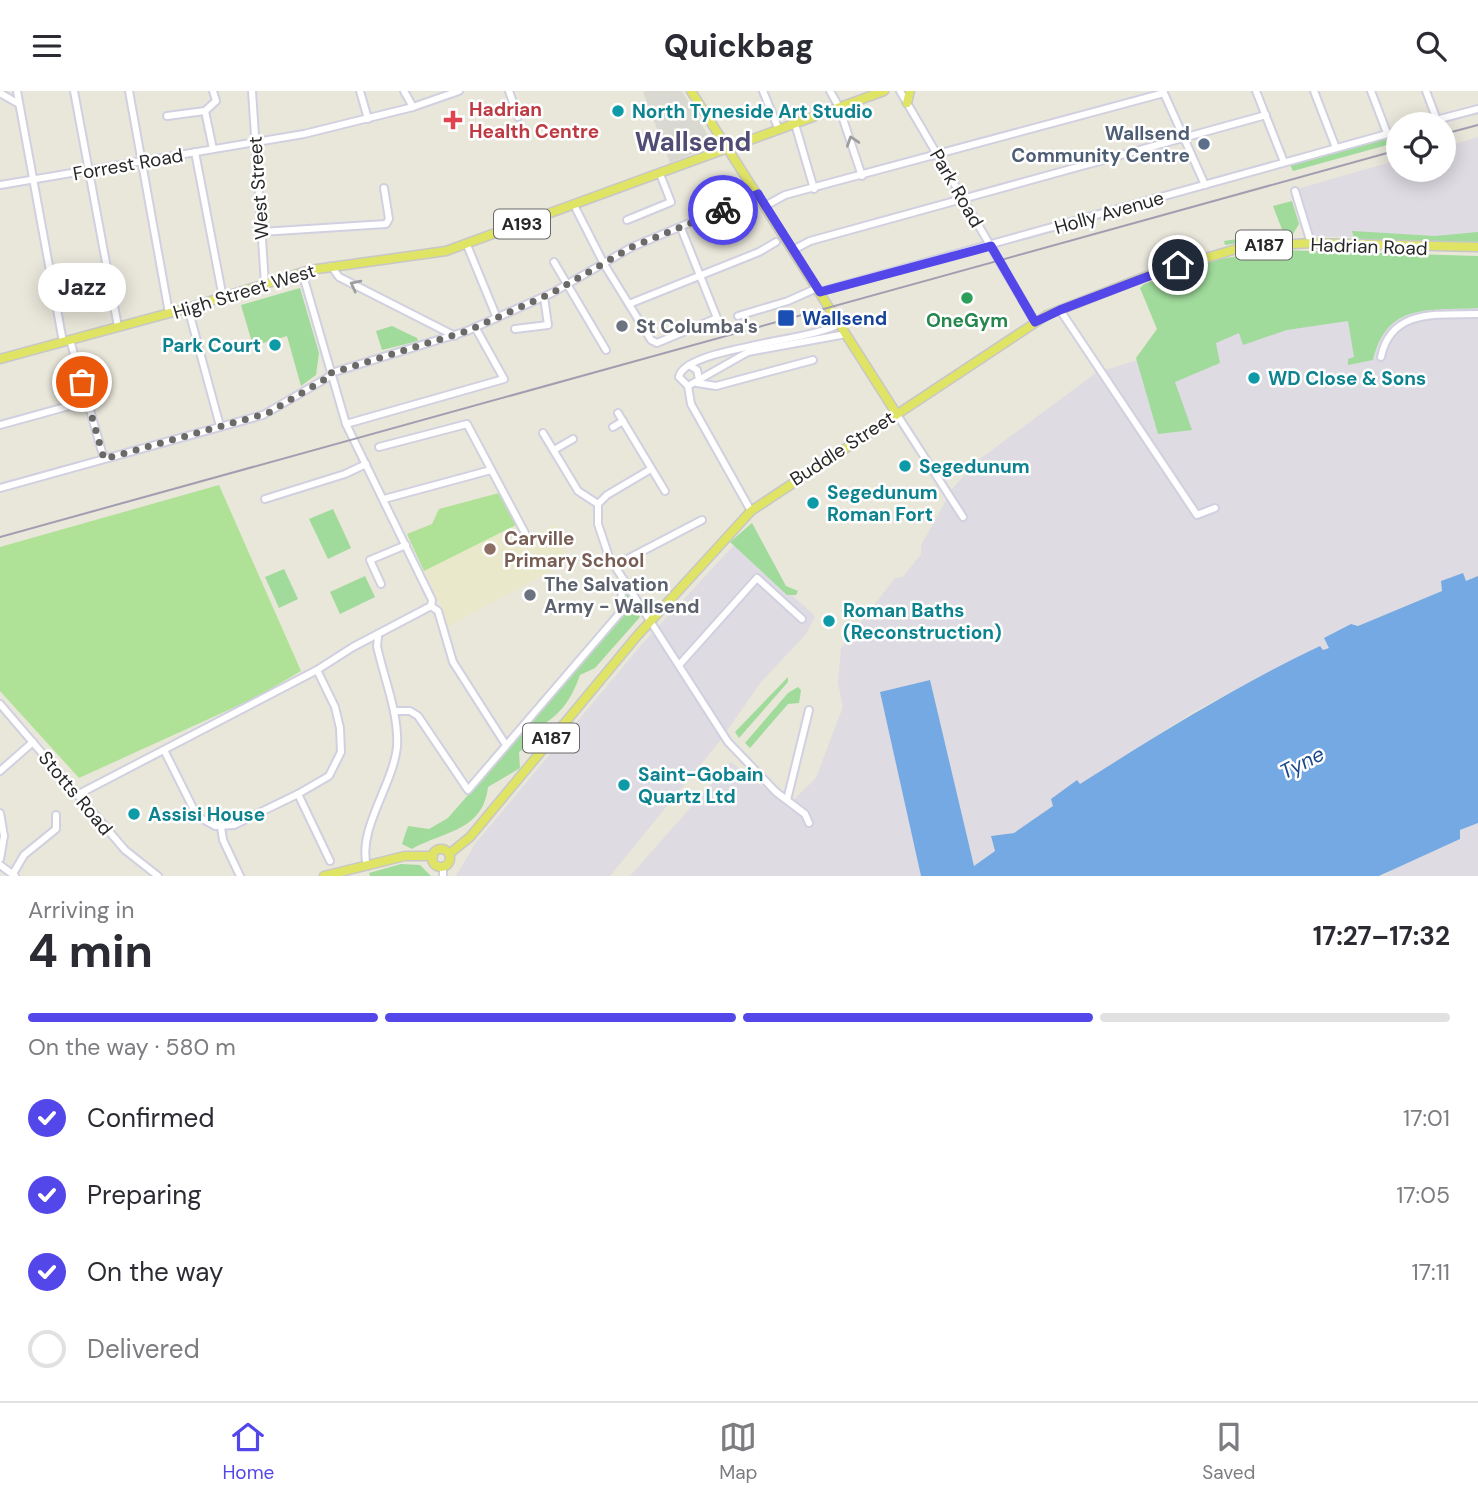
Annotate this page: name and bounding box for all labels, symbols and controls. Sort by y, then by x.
text: Quickbag [664,25,814,67]
icon: menu [28,27,66,65]
icon: search [1412,27,1450,65]
place label: Hadrian Health Centre [469,97,599,144]
place label: North Tyneside Art Studio [632,99,873,124]
marker: North Tyneside Art Studio [610,103,626,119]
marker: Hadrian Health Centre [443,110,463,130]
map controls [1386,112,1456,182]
button: locate [1386,112,1456,182]
place label: Wallsend Community Centre [1011,121,1190,168]
district label: Wallsend [635,125,751,159]
street label: West Street [242,135,275,241]
one-way arrow [846,136,860,148]
marker: Wallsend Community Centre [1196,136,1212,152]
street label: Forrest Road [71,143,185,186]
street label: Park Road [924,144,989,232]
courier [688,175,758,245]
street label: Holly Avenue [1051,185,1167,240]
icon: bike [704,191,742,229]
road number: A193 [494,209,550,239]
road number: A187 [1236,231,1292,259]
street label: Hadrian Road [1310,232,1428,261]
pin [1148,235,1208,295]
icon: home [1159,246,1197,284]
street label: High Street West [170,258,318,325]
callout: Jazz [38,263,126,312]
text: Jazz [58,272,106,302]
one-way arrow [350,280,362,293]
marker: OneGym [959,290,975,306]
place label: Wallsend [802,306,887,331]
marker: Wallsend [776,308,796,328]
place label: OneGym [926,308,1008,333]
place label: St Columba's [636,314,758,339]
marker: St Columba's [614,318,630,334]
place label: Park Court [162,333,261,358]
marker: Park Court [267,337,283,353]
pin [52,352,112,412]
icon: bag [63,363,101,401]
place label: WD Close & Sons [1268,366,1426,391]
marker: WD Close & Sons [1246,370,1262,386]
street label: Buddle Street [785,405,899,492]
place label: Segedunum [919,454,1030,479]
marker: Segedunum [897,458,913,474]
place label: Segedunum Roman Fort [827,480,938,527]
marker: Segedunum Roman Fort [805,495,821,511]
place label: Carville Primary School [504,526,644,573]
marker: Carville Primary School [482,541,498,557]
place label: The Salvation Army - Wallsend [544,572,699,619]
marker: The Salvation Army - Wallsend [522,587,538,603]
place label: Roman Baths (Reconstruction) [843,598,1002,645]
marker: Roman Baths (Reconstruction) [821,613,837,629]
road number: A187 [523,723,579,753]
water label: Tyne [1275,740,1329,786]
street label: Stotts Road [33,746,118,841]
place label: Saint-Gobain Quartz Ltd [638,762,764,809]
marker: Saint-Gobain Quartz Ltd [616,777,632,793]
place label: Assisi House [148,802,265,827]
marker: Assisi House [126,806,142,822]
text: Arriving in [28,895,134,925]
text: 17:27–17:32 [1313,919,1450,953]
text: 4 min [28,921,153,981]
text: On the way · 580 m [28,1032,236,1062]
icon: check [28,1099,66,1137]
text: Confirmed [87,1101,214,1135]
text: 17:01 [1403,1103,1450,1133]
icon: check [28,1176,66,1214]
text: Preparing [87,1178,202,1212]
text: 17:05 [1396,1180,1450,1210]
icon: check [28,1253,66,1291]
text: On the way [87,1255,223,1289]
text: 17:11 [1412,1257,1450,1287]
text: Delivered [87,1332,200,1366]
tab: Home [222,1418,274,1485]
tab: Map [719,1418,757,1485]
tab: Saved [1202,1418,1256,1485]

